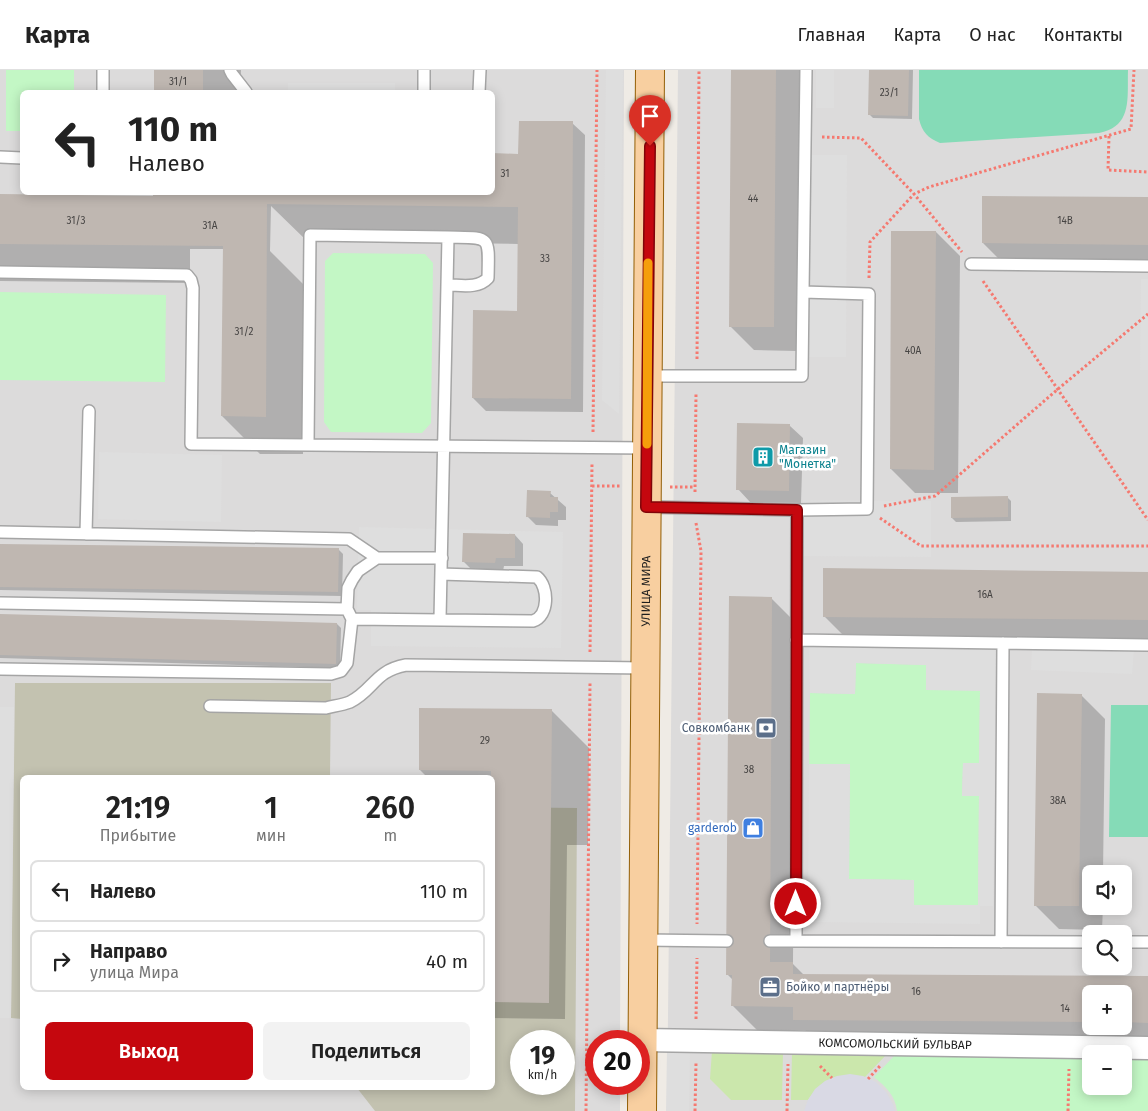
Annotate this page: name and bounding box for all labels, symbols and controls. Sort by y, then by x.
text: Карта [25,21,90,49]
text: Главная [798,24,866,46]
text: Карта [894,24,941,46]
text: О нас [969,24,1016,46]
text: Контакты [1044,24,1123,46]
house number: 31/1 [169,76,187,88]
house number: 23/1 [880,87,898,99]
pin [629,95,671,146]
icon: arrive [636,102,664,130]
text: 110 m [128,108,218,150]
icon: left [45,110,110,175]
text: Налево [128,150,205,177]
house number: 31 [500,168,510,180]
house number: 44 [748,193,759,205]
house number: 31/3 [67,215,85,227]
house number: 14В [1057,215,1073,227]
house number: 31А [203,220,218,232]
house number: 33 [540,253,550,265]
house number: 31/2 [235,326,253,338]
house number: 40А [905,345,922,357]
place label: Магазин "Монетка" [779,443,836,471]
building icon: Магазин "Монетка" [751,445,775,469]
street label: УЛИЦА МИРА [639,555,653,627]
house number: 16А [977,589,993,601]
bank icon: Совкомбанк [754,716,778,740]
place label: Совкомбанк [682,721,751,735]
house number: 29 [480,735,490,747]
house number: 38 [744,764,755,776]
text: 21:19 [106,790,170,826]
text: 1 [264,790,278,826]
text: 260 [366,790,415,826]
house number: 38А [1050,795,1066,807]
shop icon: garderob [741,816,765,840]
place label: garderob [688,821,737,835]
text: Прибытие [100,826,176,845]
text: мин [256,826,286,845]
text: m [384,826,397,845]
map controls [1082,865,1132,1095]
button: sound [1082,865,1132,915]
icon: left [47,877,75,905]
position arrow [769,877,821,929]
text: Налево [90,880,156,903]
text: 110 m [420,880,468,903]
button: search [1082,925,1132,975]
text: Направо [90,940,167,963]
icon: right [47,947,75,975]
text: 40 m [426,950,468,973]
text: улица Мира [90,963,179,982]
office icon: Бойко и партнёры [758,975,782,999]
place label: Бойко и партнёры [786,980,889,994]
button: + [1082,985,1132,1035]
house number: 16 [911,986,921,998]
house number: 14 [1060,1003,1071,1015]
button: Выход [45,1022,253,1080]
button: Поделиться [263,1022,470,1080]
speed limit sign: 20 [585,1030,650,1095]
street label: КОМСОМОЛЬСКИЙ БУЛЬВАР [818,1036,972,1052]
text: 19 [530,1041,555,1071]
button: − [1082,1045,1132,1095]
text: km/h [528,1068,557,1082]

